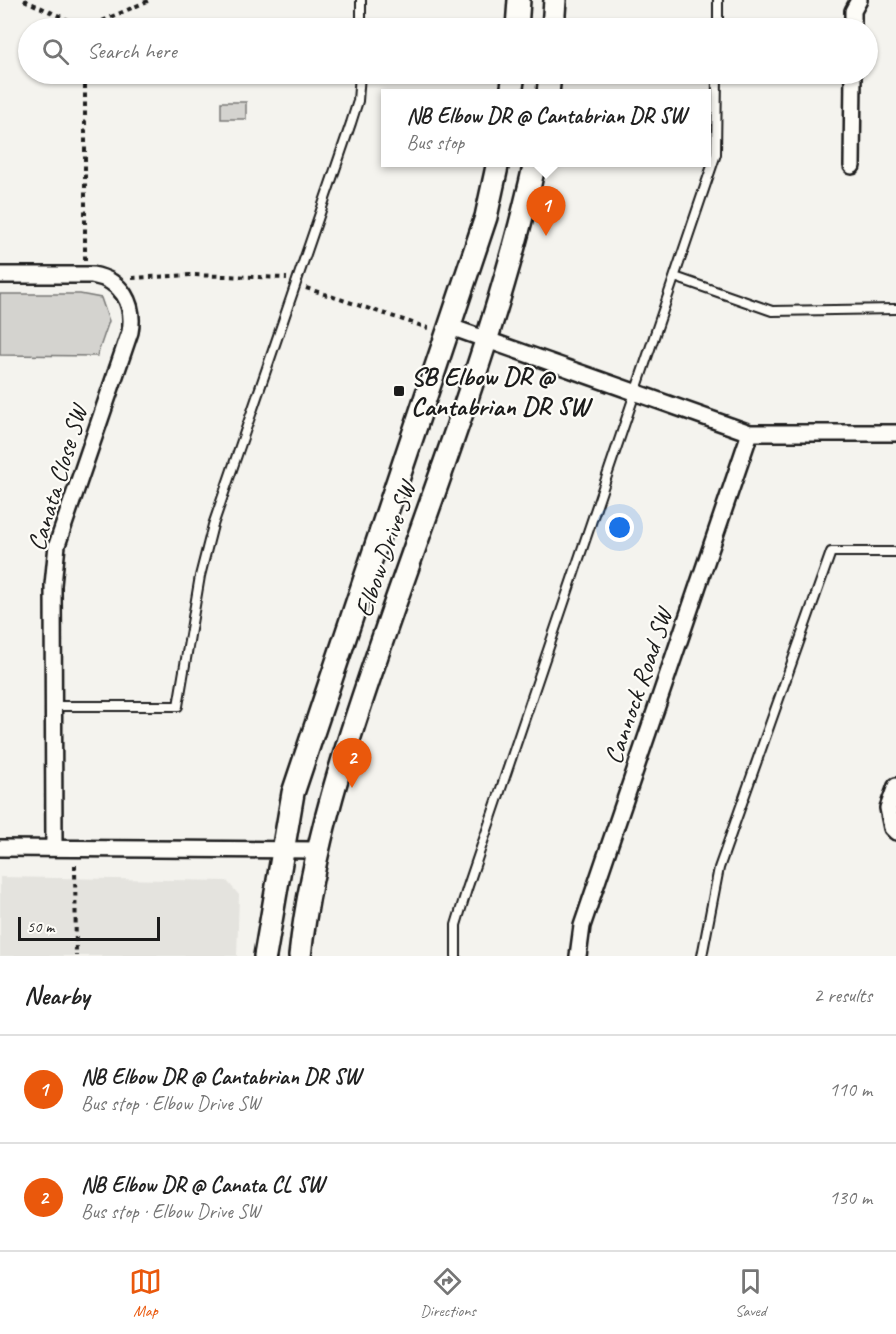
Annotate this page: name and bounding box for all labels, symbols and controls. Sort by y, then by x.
search box [18,18,878,84]
icon: search [39,35,72,68]
text: Search here [87,37,177,65]
popup [381,89,711,167]
text: NB Elbow DR @ Cantabrian DR SW [406,102,686,130]
text: Bus stop [406,130,464,155]
pin: 1 [526,186,566,236]
place label: SB Elbow DR @ Cantabrian DR SW [411,360,593,423]
marker: SB Elbow DR @ Cantabrian DR SW [392,384,406,398]
street label: Canata Close SW [20,398,96,555]
street label: Elbow Drive SW [347,474,425,621]
your location [605,513,634,542]
street label: Cannock Road SW [596,601,682,768]
pin: 2 [332,738,372,788]
scale bar [18,914,160,942]
text: 50 m [27,917,54,937]
text: Nearby [24,979,89,1012]
text: 2 results [813,983,872,1008]
text: NB Elbow DR @ Cantabrian DR SW [81,1063,360,1091]
text: 1 [39,1077,48,1102]
text: 110 m [829,1077,872,1102]
text: Bus stop · Elbow Drive SW [81,1091,260,1116]
text: NB Elbow DR @ Canata CL SW [81,1171,323,1199]
text: 2 [39,1185,48,1210]
text: 130 m [829,1185,872,1210]
text: Bus stop · Elbow Drive SW [81,1199,260,1224]
tab: Map [129,1265,162,1321]
tab: Directions [420,1265,476,1321]
tab: Saved [734,1265,767,1321]

